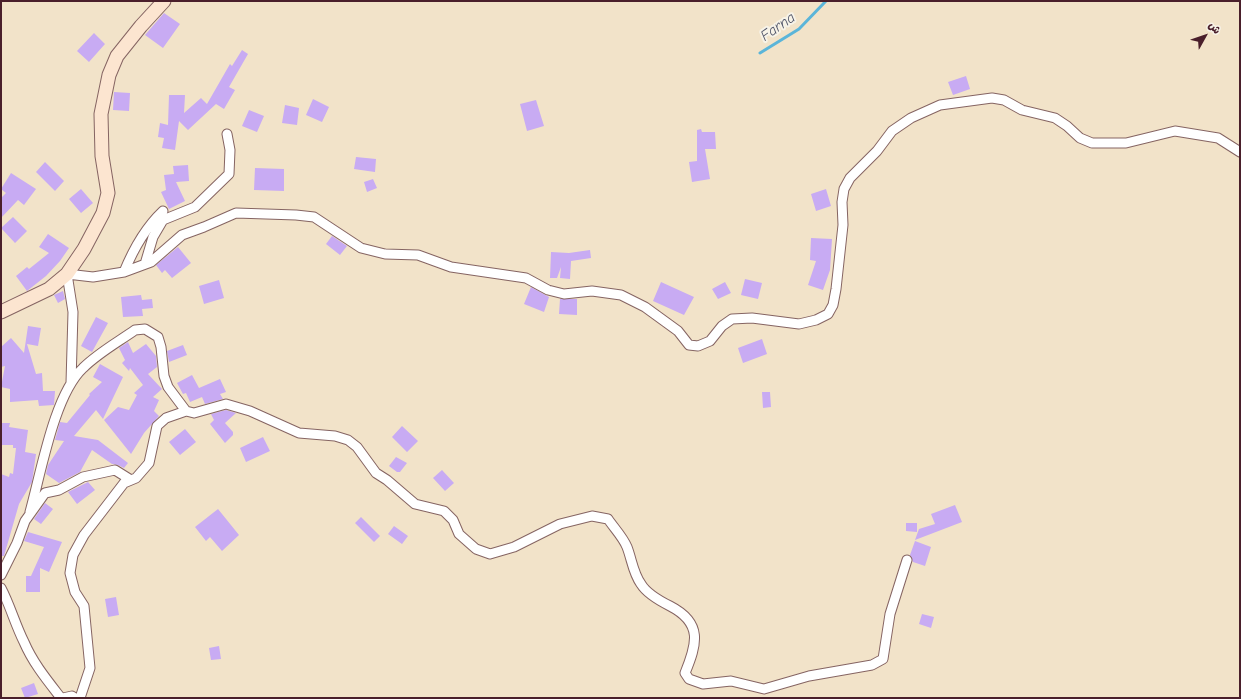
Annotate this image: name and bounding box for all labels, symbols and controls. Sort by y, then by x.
water label: Farna [757,9,799,45]
north arrow [1185,16,1225,56]
text: ش [1206,19,1223,37]

